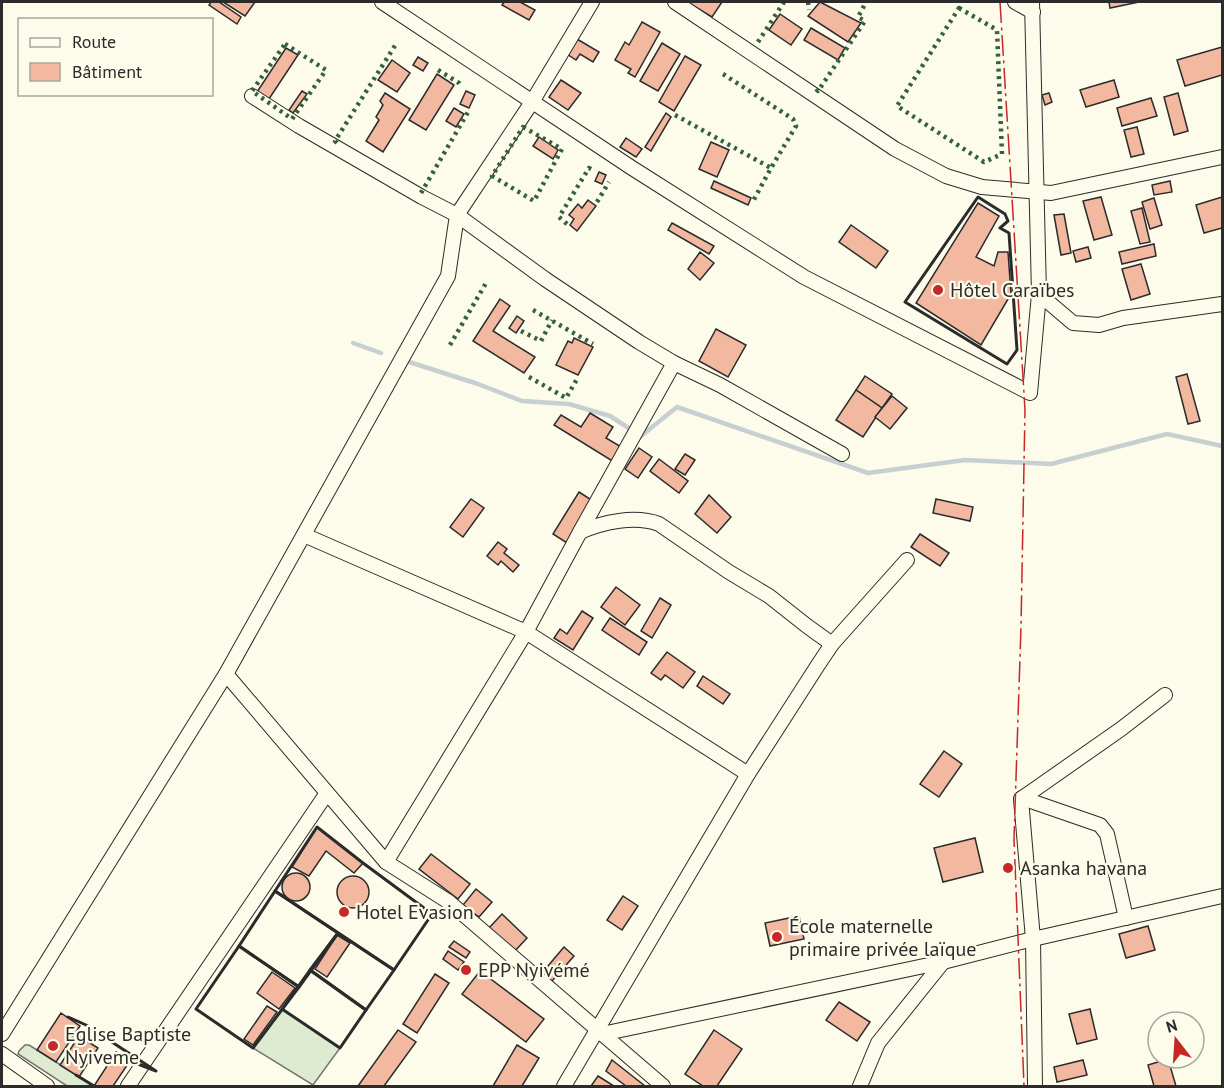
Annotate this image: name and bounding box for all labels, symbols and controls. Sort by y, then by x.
legend [18,18,213,96]
text: Route [72,30,116,53]
text: Bâtiment [72,60,142,83]
place label: Hôtel Caraïbes [950,277,1075,303]
marker: Hôtel Caraïbes [931,283,945,297]
place label: Asanka havana [1020,855,1147,881]
marker: Asanka havana [1001,861,1015,875]
place label: Hotel Evasion [356,899,474,925]
marker: Hotel Evasion [337,905,351,919]
place label: École maternelle primaire privée laïque [789,913,976,962]
marker: École maternelle primaire privée laïque [770,930,784,944]
place label: EPP Nyivémé [478,957,590,983]
marker: EPP Nyivémé [459,963,473,977]
north arrow [1146,1010,1206,1070]
text: N [1164,1015,1180,1037]
place label: Eglise Baptiste Nyiveme [65,1021,191,1070]
marker: Eglise Baptiste Nyiveme [46,1039,60,1053]

